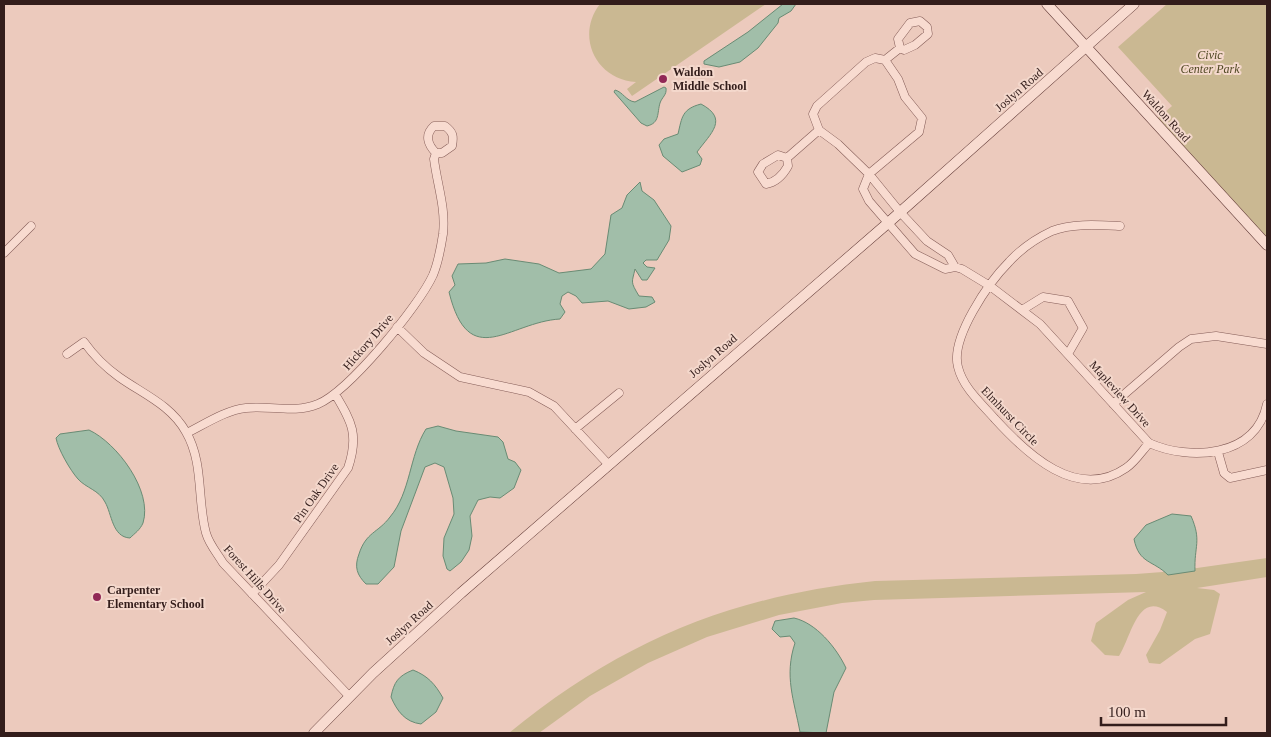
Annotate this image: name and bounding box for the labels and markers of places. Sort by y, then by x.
place label: Waldon Middle School [673,65,747,93]
marker: Waldon Middle School [657,73,669,85]
place label: Carpenter Elementary School [107,583,205,611]
marker: Carpenter Elementary School [91,591,103,603]

